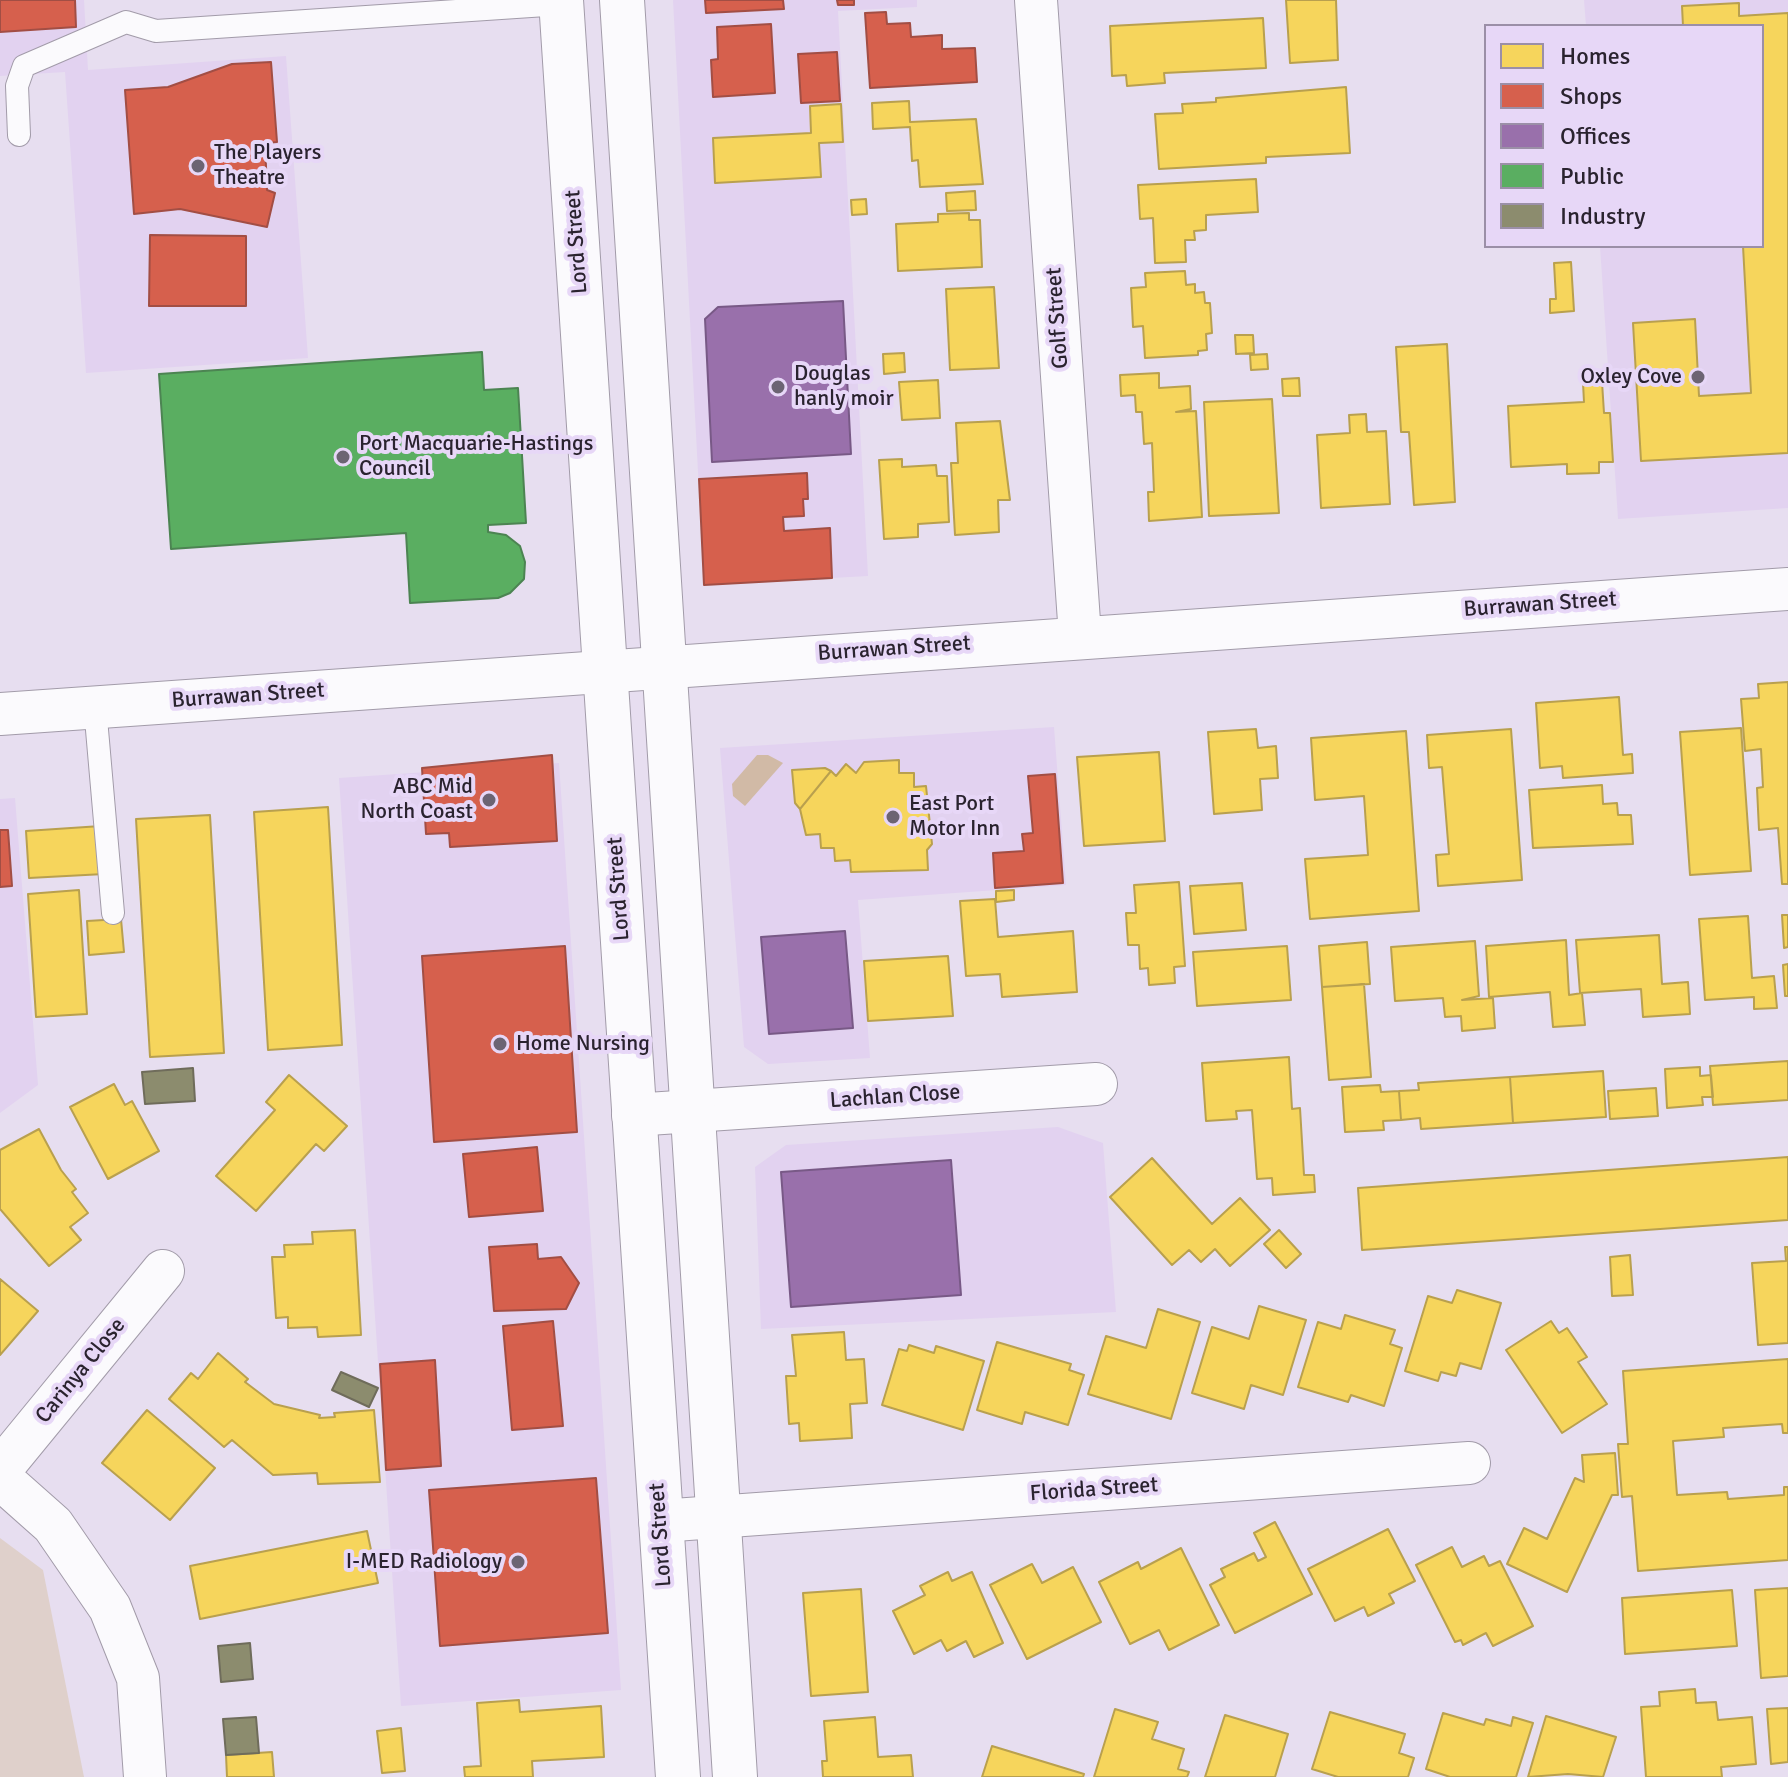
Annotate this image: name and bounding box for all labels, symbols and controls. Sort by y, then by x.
legend [1484,24,1764,248]
text: Homes [1560,41,1630,71]
text: Shops [1560,81,1622,111]
text: Offices [1560,121,1631,151]
place label: The Players Theatre [214,140,321,192]
marker: The Players Theatre [189,157,207,175]
text: Public [1560,161,1624,191]
street label: Lord Street [560,189,594,295]
text: Industry [1560,201,1646,231]
street label: Golf Street [1041,266,1075,370]
place label: Douglas hanly moir [794,361,893,412]
place label: Oxley Cove [1581,364,1682,390]
marker: Oxley Cove [1689,368,1707,386]
marker: Douglas hanly moir [769,378,787,396]
place label: Port Macquarie-Hastings Council [359,431,593,482]
marker: Port Macquarie-Hastings Council [334,448,352,466]
street label: Burrawan Street [1463,586,1617,624]
street label: Burrawan Street [817,630,971,668]
street label: Burrawan Street [171,677,325,715]
place label: ABC Mid North Coast [361,774,473,826]
marker: ABC Mid North Coast [480,791,498,809]
place label: East Port Motor Inn [909,791,1000,842]
marker: East Port Motor Inn [884,808,902,826]
street label: Lord Street [602,836,636,942]
place label: Home Nursing [516,1031,650,1057]
marker: Home Nursing [491,1035,509,1053]
street label: Lachlan Close [829,1079,961,1115]
street label: Carinya Close [30,1313,132,1429]
street label: Florida Street [1029,1472,1159,1508]
street label: Lord Street [644,1482,678,1588]
place label: I-MED Radiology [346,1549,502,1575]
marker: I-MED Radiology [509,1553,527,1571]

